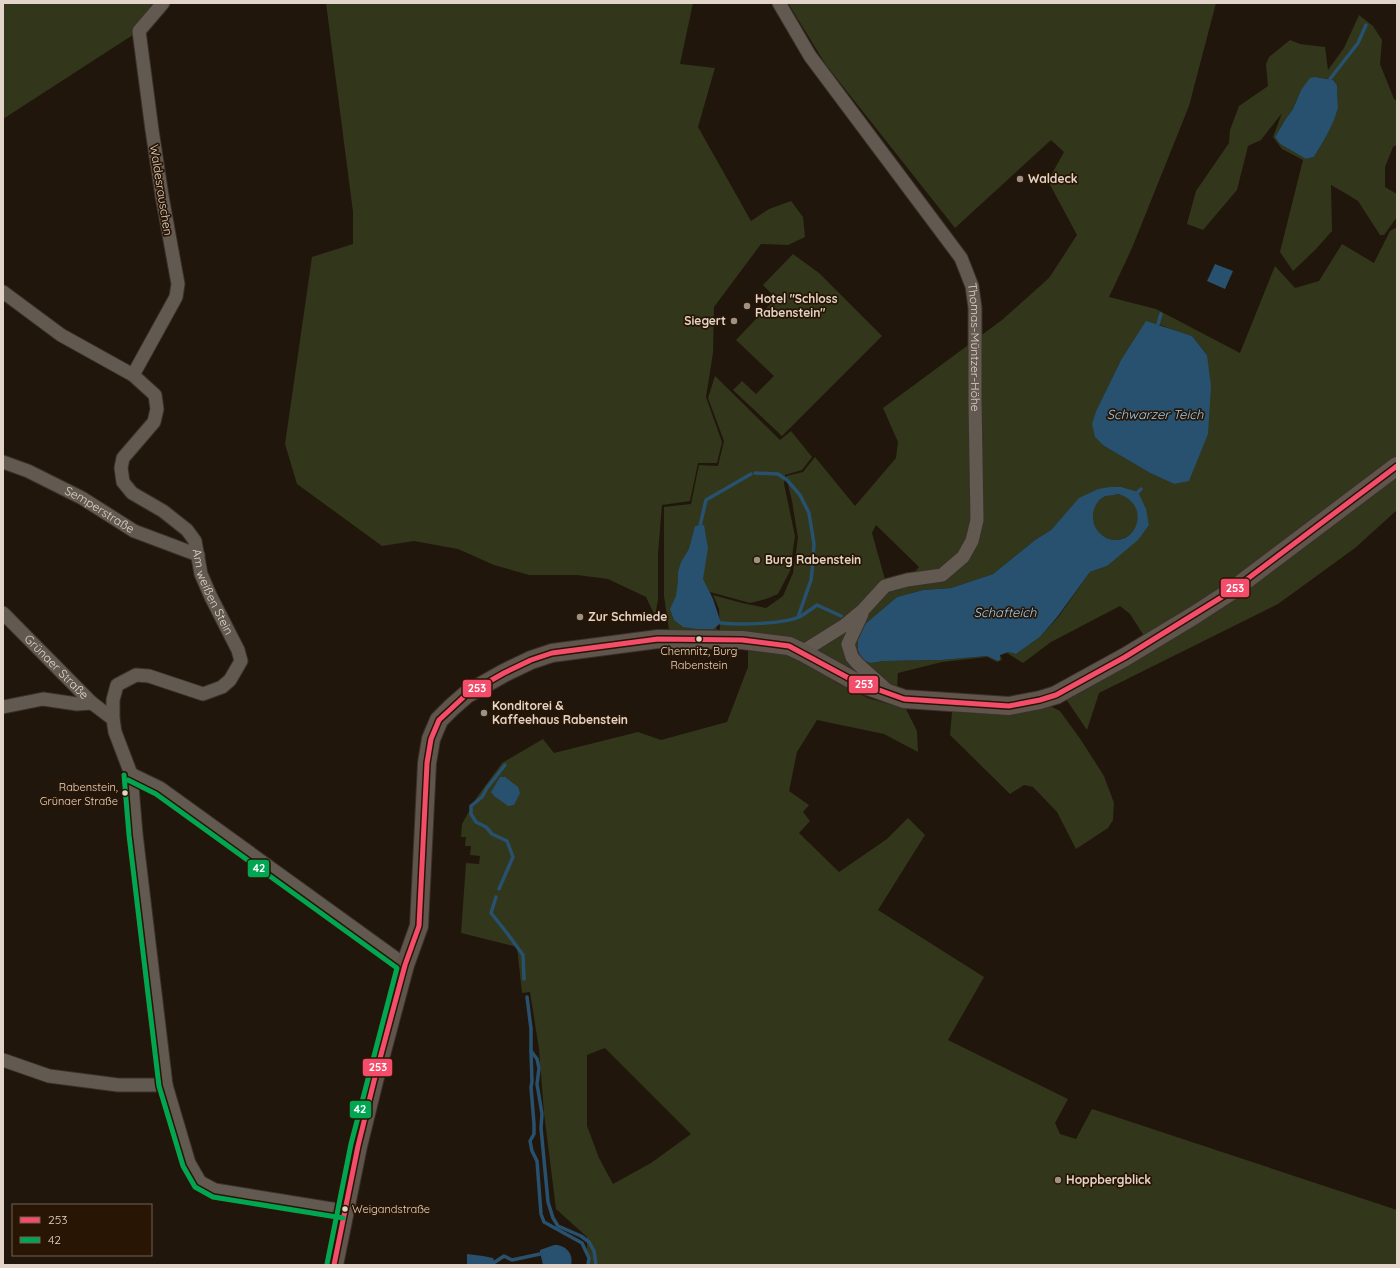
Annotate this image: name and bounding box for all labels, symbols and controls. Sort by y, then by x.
street label: Waldesrauschen [147,143,176,236]
place label: Waldeck [1028,171,1078,186]
marker: Waldeck [1015,174,1025,184]
street label: Thomas-Müntzer-Höhe [965,282,983,412]
place label: Hotel "Schloss Rabenstein" [755,291,838,320]
marker: Hotel "Schloss Rabenstein" [742,301,752,311]
place label: Siegert [684,313,726,328]
marker: Siegert [729,316,739,326]
water label: Schwarzer Teich [1107,406,1204,422]
street label: Semperstraße [62,483,137,536]
street label: Am weißen Stein [190,548,237,637]
place label: Burg Rabenstein [765,552,861,567]
marker: Burg Rabenstein [752,555,762,565]
line badge: 253 [1220,578,1250,598]
text: 253 [1226,581,1244,595]
water label: Schafteich [974,604,1037,620]
place label: Zur Schmiede [588,609,667,624]
marker: Zur Schmiede [575,612,585,622]
street label: Grünaer Straße [21,631,92,702]
marker: Chemnitz, Burg Rabenstein [694,634,704,644]
place label: Chemnitz, Burg Rabenstein [661,644,737,672]
line badge: 253 [848,675,879,694]
text: 253 [855,677,873,691]
line badge: 253 [462,679,492,698]
text: 253 [468,681,486,695]
place label: Konditorei & Kaffeehaus Rabenstein [492,698,628,727]
marker: Konditorei & Kaffeehaus Rabenstein [479,708,489,718]
place label: Rabenstein, Grünaer Straße [40,780,118,808]
marker: Rabenstein, Grünaer Straße [120,788,130,798]
line badge: 42 [247,859,270,878]
text: 42 [253,861,265,875]
line badge: 253 [362,1058,393,1077]
text: 253 [369,1060,387,1074]
line badge: 42 [349,1100,372,1119]
text: 42 [354,1102,366,1116]
place label: Hoppbergblick [1066,1172,1151,1187]
marker: Hoppbergblick [1053,1175,1063,1185]
place label: Weigandstraße [352,1202,430,1216]
legend [12,1204,152,1256]
marker: Weigandstraße [340,1204,350,1214]
text: 253 [48,1212,67,1227]
text: 42 [48,1232,61,1247]

